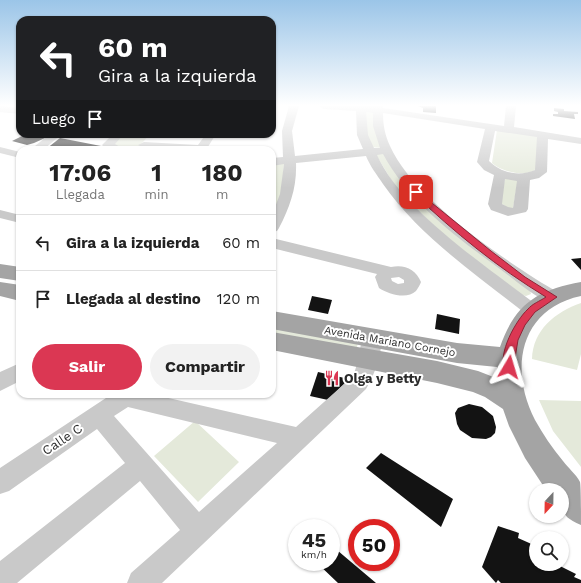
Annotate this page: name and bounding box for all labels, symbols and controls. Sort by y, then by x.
text: 60 m [98,31,168,64]
icon: left [32,32,84,84]
text: Gira a la izquierda [98,65,257,86]
icon: arrive [84,108,106,130]
text: Luego [32,110,76,128]
text: 17:06 [49,159,111,187]
text: 1 [151,159,162,187]
text: 180 [202,159,243,187]
pin [399,175,433,209]
icon: arrive [405,181,427,203]
text: Llegada [56,187,105,202]
text: min [145,187,169,202]
text: m [216,187,228,202]
icon: left [32,232,54,254]
text: Gira a la izquierda [66,234,199,252]
text: 60 m [222,234,260,252]
icon: arrive [32,288,54,310]
text: Llegada al destino [66,290,201,308]
text: 120 m [217,290,260,308]
street label: Avenida Mariano Cornejo [323,324,457,359]
button: Salir [32,344,142,390]
button: Compartir [150,344,260,390]
position arrow [488,346,530,388]
restaurant icon: Olga y Betty [323,369,341,387]
place label: Olga y Betty [344,371,422,386]
street label: Calle C [39,421,85,458]
north arrow [529,483,569,523]
map controls [529,483,569,571]
speed limit sign: 50 [348,519,400,571]
text: 45 [302,528,326,552]
button: search [529,531,569,571]
text: km/h [301,549,327,560]

